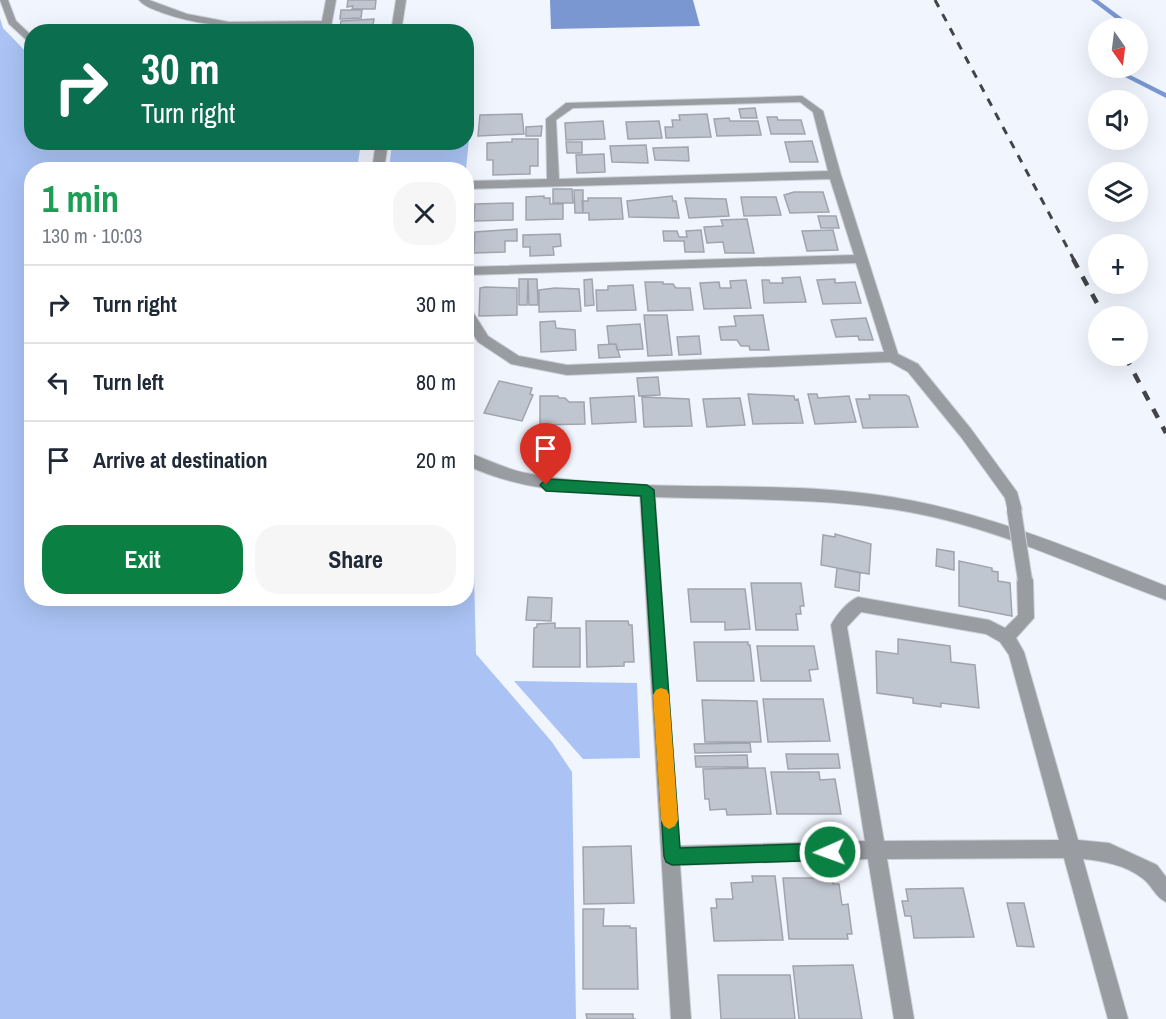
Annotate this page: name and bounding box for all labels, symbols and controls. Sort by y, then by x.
north arrow [1088,18,1148,78]
map controls [1088,18,1148,366]
text: 30 m [141,41,220,97]
icon: right [42,48,120,126]
button: sound [1088,90,1148,150]
text: Turn right [141,95,235,131]
button: layers [1088,162,1148,222]
text: 1 min [42,175,119,223]
button: close [393,182,456,245]
text: 130 m · 10:03 [42,222,142,249]
button: + [1088,234,1148,294]
icon: right [42,288,75,321]
text: Turn right [93,289,177,319]
text: 30 m [416,289,456,319]
button: − [1088,306,1148,366]
icon: left [42,366,75,399]
text: Turn left [93,367,164,397]
text: 80 m [416,367,456,397]
pin [520,423,571,485]
icon: arrive [529,432,562,465]
icon: arrive [42,444,75,477]
text: Arrive at destination [93,445,267,475]
text: 20 m [416,445,456,475]
button: Exit [42,525,243,594]
button: Share [255,525,456,594]
position arrow [798,820,862,884]

